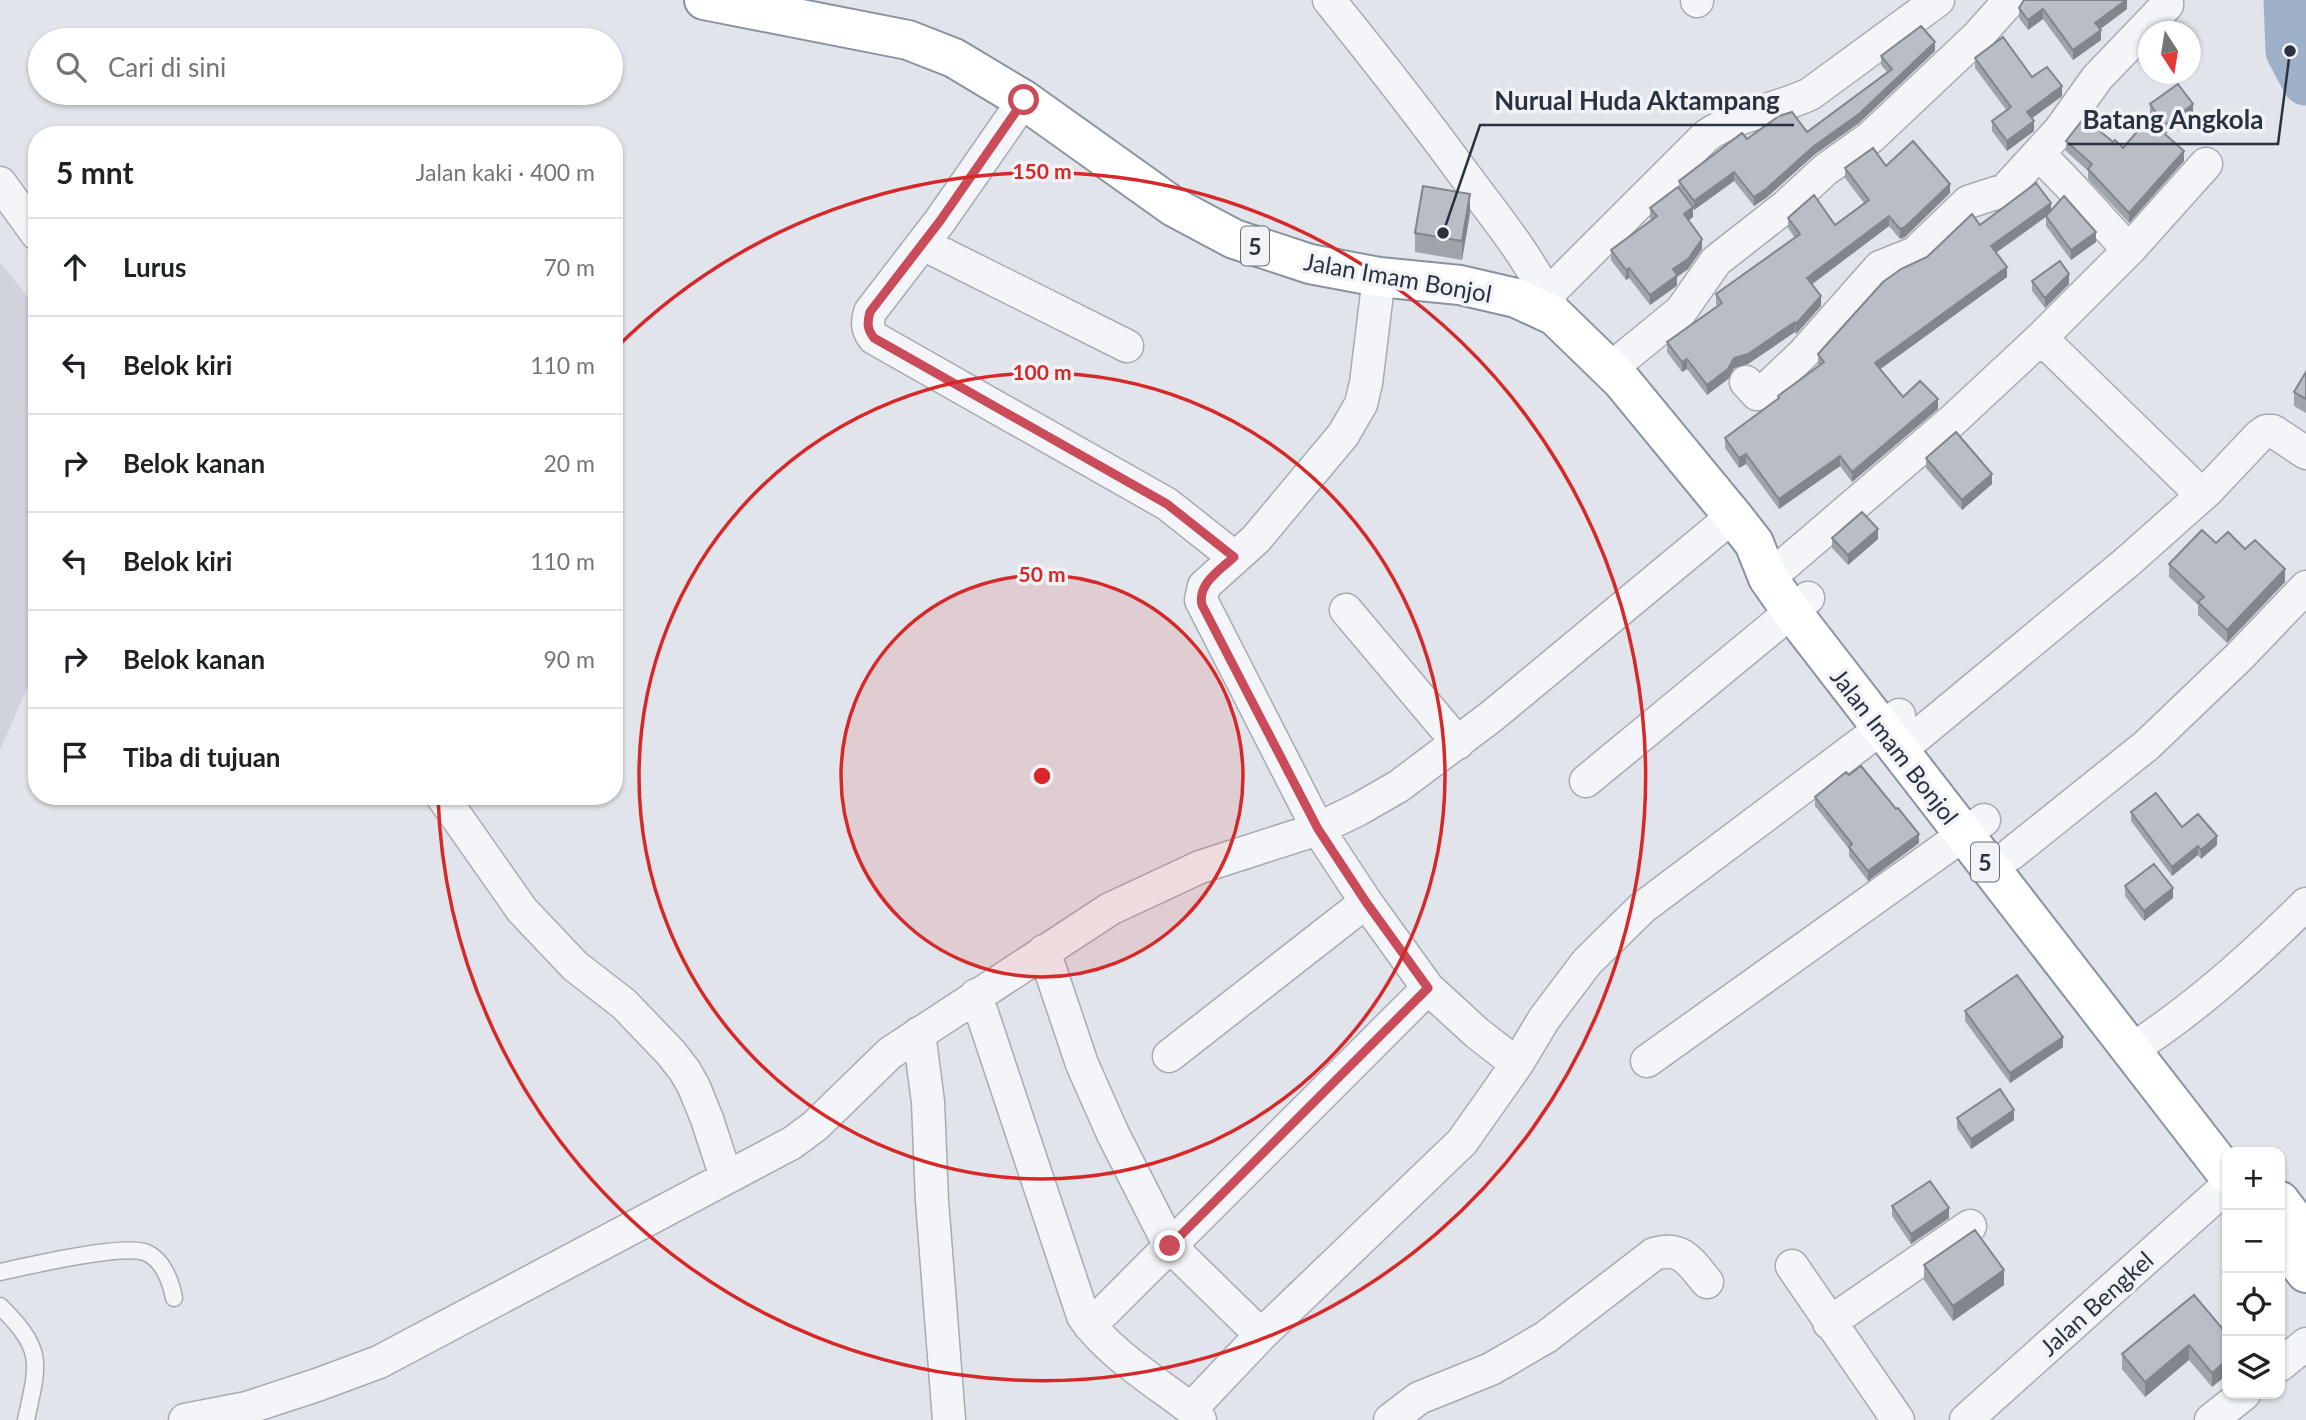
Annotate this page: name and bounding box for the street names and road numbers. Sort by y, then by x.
road number: 5 [1241,227,1269,266]
street label: Jalan Imam Bonjol [1302,246,1494,308]
street label: Jalan Imam Bonjol [1825,662,1965,830]
road number: 5 [1971,842,1999,882]
street label: Jalan Bengkel [2033,1245,2159,1361]

